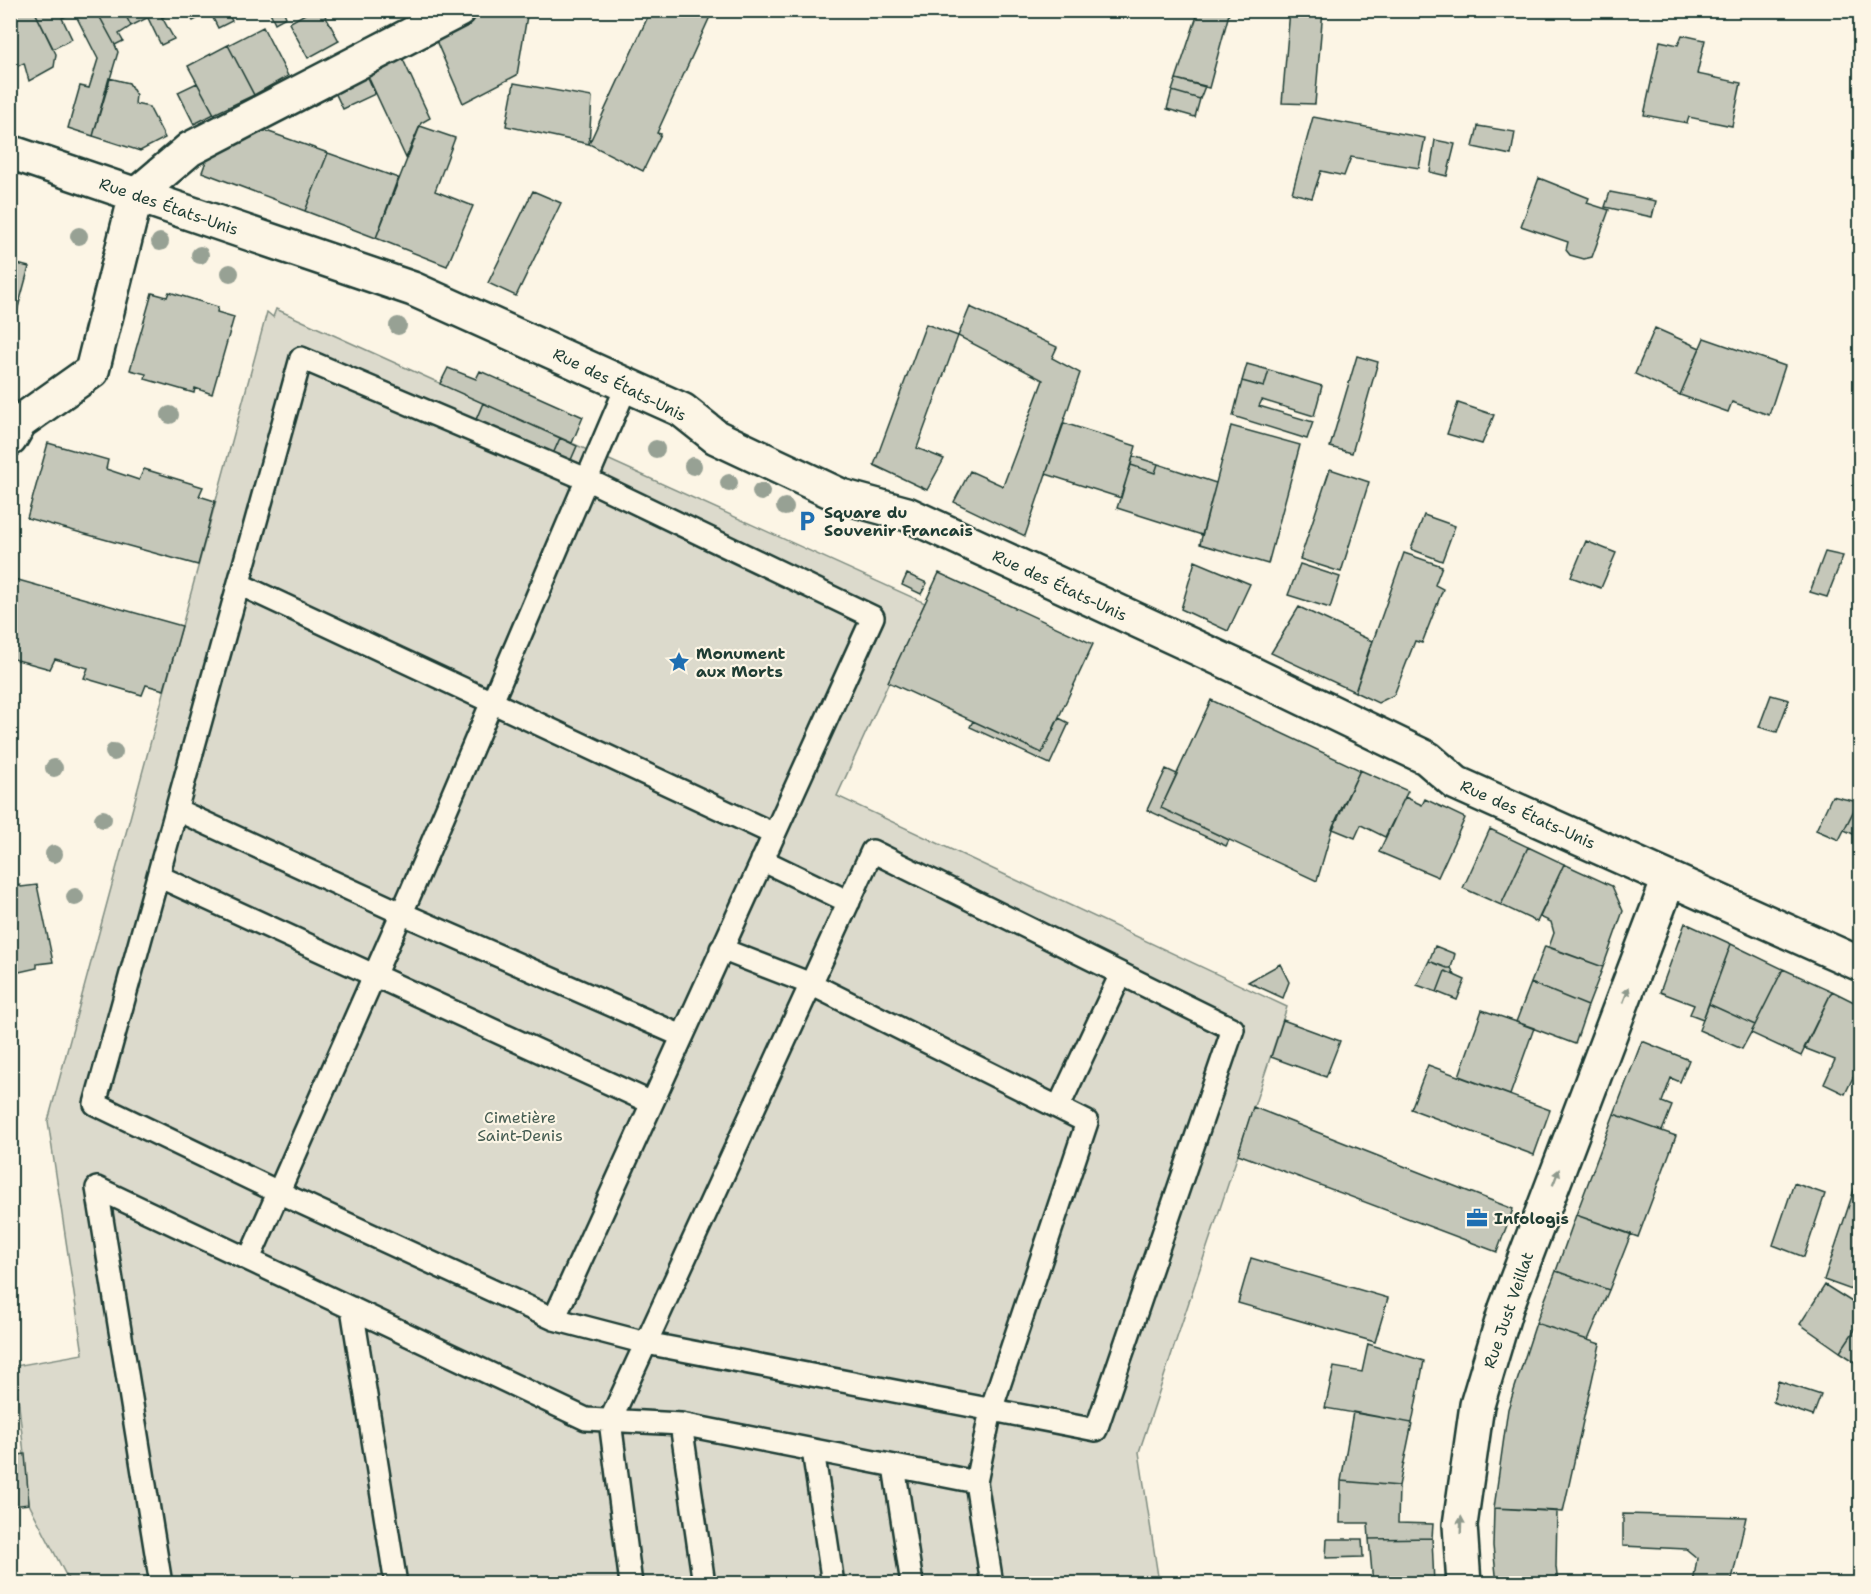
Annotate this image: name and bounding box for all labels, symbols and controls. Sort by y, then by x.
street label: Rue des États-Unis [96,173,241,240]
street label: Rue des États-Unis [550,343,690,426]
place label: Square du Souvenir Francais [824,502,973,541]
parking icon: Square du Souvenir Francais [795,509,819,533]
street label: Rue des États-Unis [989,545,1130,626]
place label: Monument aux Morts [696,643,786,682]
place icon: Monument aux Morts [667,650,691,674]
street label: Rue des États-Unis [1457,775,1599,854]
one-way arrow [1622,986,1631,1004]
park label: Cimetière Saint-Denis [477,1107,563,1146]
one-way arrow [1552,1168,1562,1186]
office icon: Infologis [1465,1206,1489,1230]
place label: Infologis [1494,1208,1569,1229]
street label: Rue Just Veillat [1479,1249,1538,1371]
one-way arrow [1456,1516,1466,1535]

